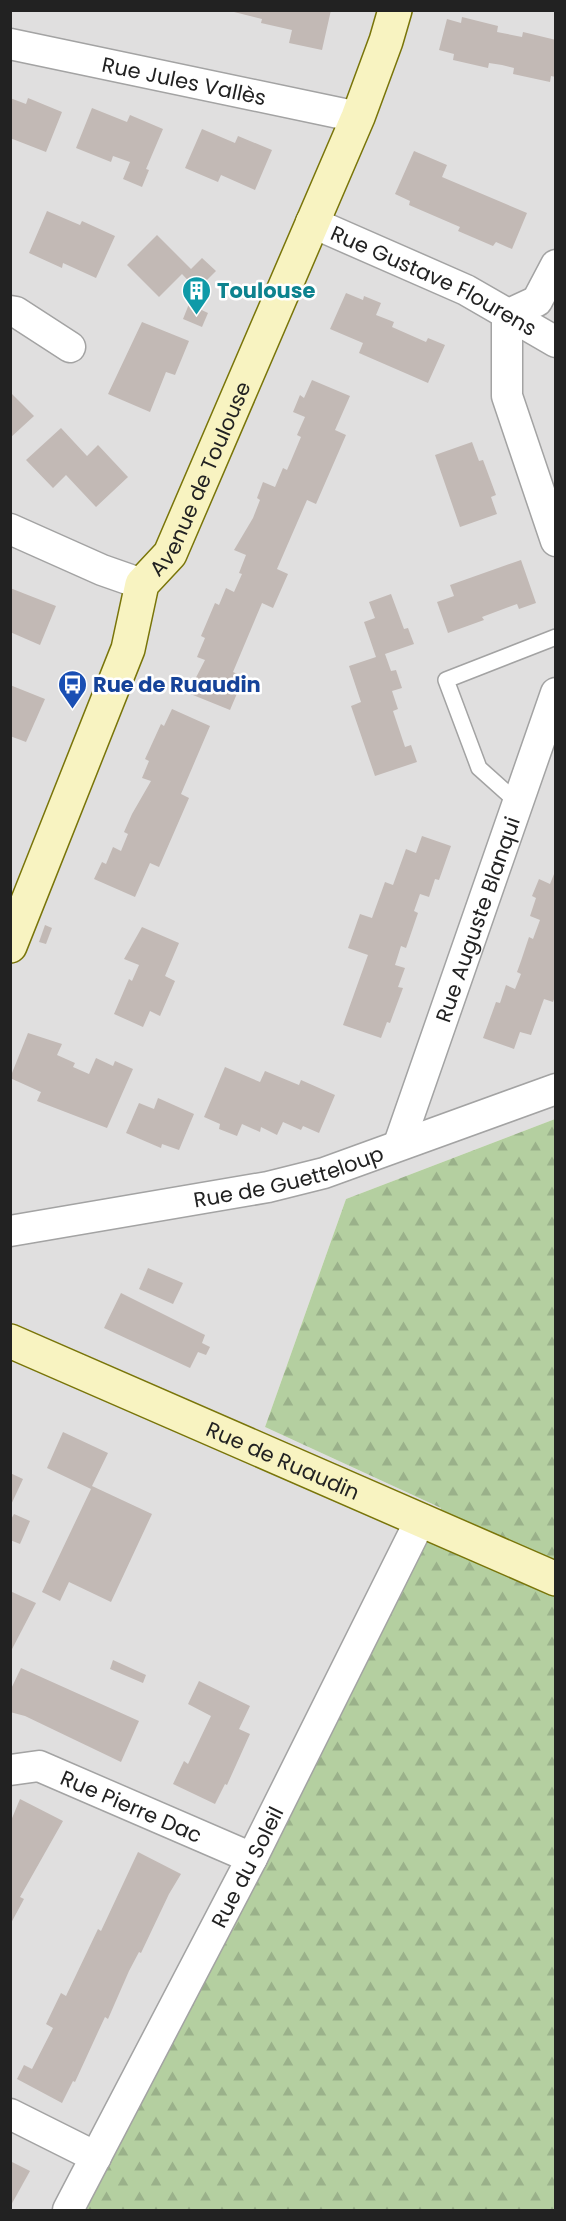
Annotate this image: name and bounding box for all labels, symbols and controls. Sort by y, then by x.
street label: Rue Jules Vallès [100,49,269,112]
street label: Rue Gustave Flourens [326,218,542,342]
building icon: Toulouse [180,274,212,316]
place label: Toulouse [217,276,315,305]
street label: Avenue de Toulouse [142,377,257,582]
bus stop icon: Rue de Ruaudin [56,668,88,710]
place label: Rue de Ruaudin [93,670,261,699]
street label: Rue Auguste Blanqui [428,812,526,1026]
street label: Rue de Guetteloup [191,1138,387,1214]
street label: Rue de Ruaudin [202,1414,364,1506]
street label: Rue Pierre Dac [56,1763,207,1849]
street label: Rue du Soleil [204,1801,290,1932]

